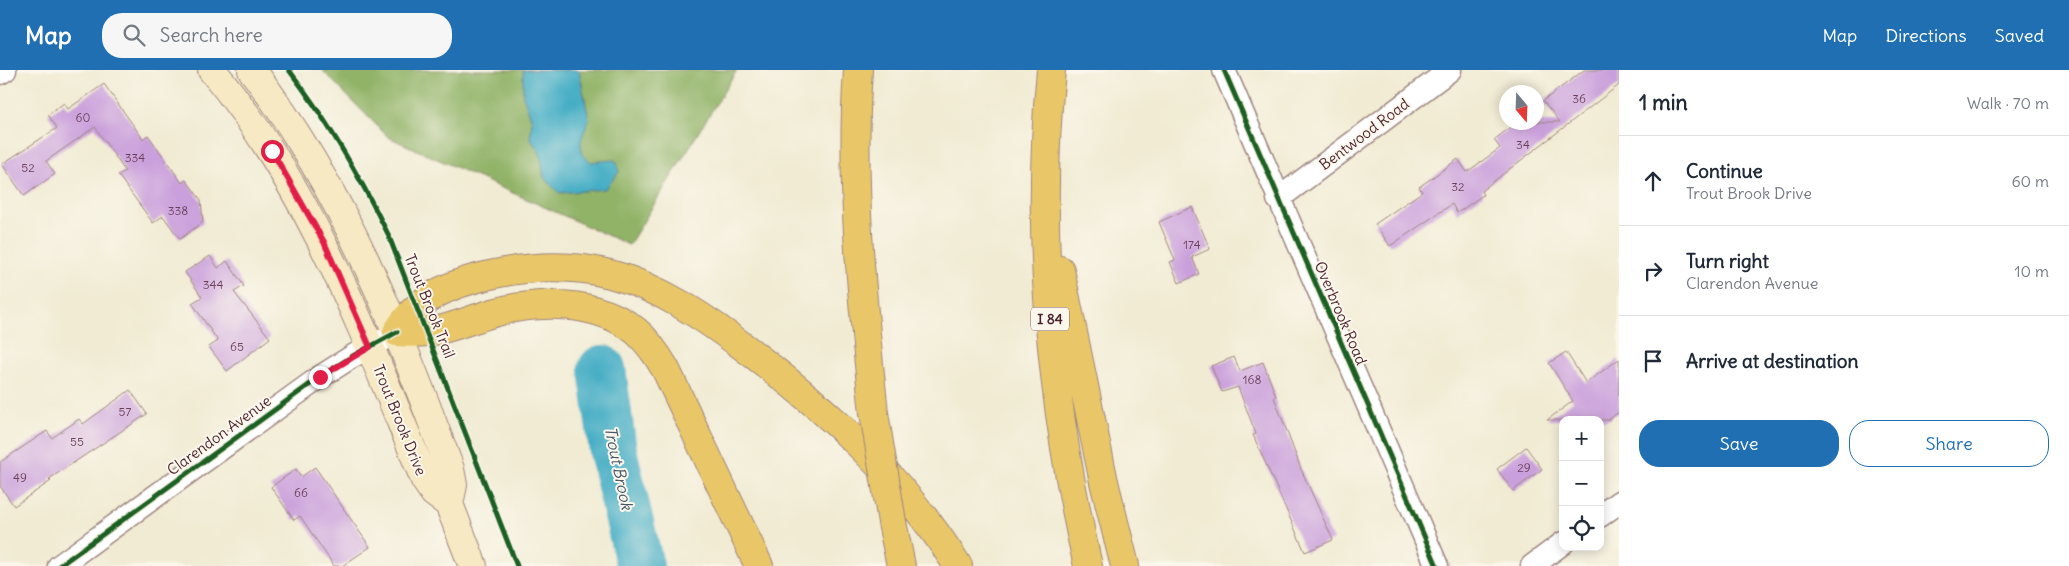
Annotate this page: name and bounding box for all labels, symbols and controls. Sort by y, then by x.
search box [102,13,452,58]
text: Map [25,20,72,50]
icon: search [120,21,148,49]
text: Search here [160,23,263,47]
text: Map [1822,24,1857,47]
text: Directions [1885,24,1967,47]
text: Saved [1995,24,2044,47]
north arrow [1499,85,1544,130]
text: 1 min [1639,89,1688,116]
house number: 36 [1572,91,1586,106]
text: Walk · 70 m [1967,93,2049,113]
street label: Bentwood Road [1315,94,1413,174]
house number: 60 [76,110,91,125]
house number: 34 [1516,137,1530,152]
route start [261,140,284,163]
house number: 334 [125,150,145,165]
text: Continue [1686,159,1763,183]
house number: 52 [21,160,35,175]
icon: ahead [1639,167,1667,195]
text: 60 m [2011,171,2049,191]
house number: 32 [1451,179,1465,194]
text: Trout Brook Drive [1686,183,1812,203]
house number: 338 [168,203,188,218]
house number: 174 [1183,237,1201,252]
text: Turn right [1686,249,1769,273]
street label: Trout Brook Trail [400,251,460,361]
icon: right [1639,257,1667,285]
street label: Overbrook Road [1311,258,1371,368]
text: 10 m [2014,261,2049,281]
text: Clarendon Avenue [1686,273,1818,293]
house number: 344 [203,277,223,292]
road number: I 84 [1031,308,1069,330]
house number: 65 [230,339,244,354]
icon: arrive [1639,347,1667,375]
text: Arrive at destination [1686,349,1859,373]
street label: Trout Brook Drive [369,362,431,478]
route end [309,366,332,389]
house number: 168 [1243,372,1261,387]
street label: Clarendon Avenue [163,391,275,479]
house number: 57 [119,404,132,419]
map controls [1559,416,1604,551]
button: + [1559,416,1604,461]
button: Save [1639,420,1839,467]
button: Share [1849,420,2049,467]
water label: Trout Brook [600,425,638,513]
house number: 55 [70,434,84,449]
house number: 29 [1517,460,1531,475]
button: − [1559,461,1604,506]
house number: 49 [13,470,27,485]
house number: 66 [294,485,308,500]
button: locate [1559,506,1604,551]

